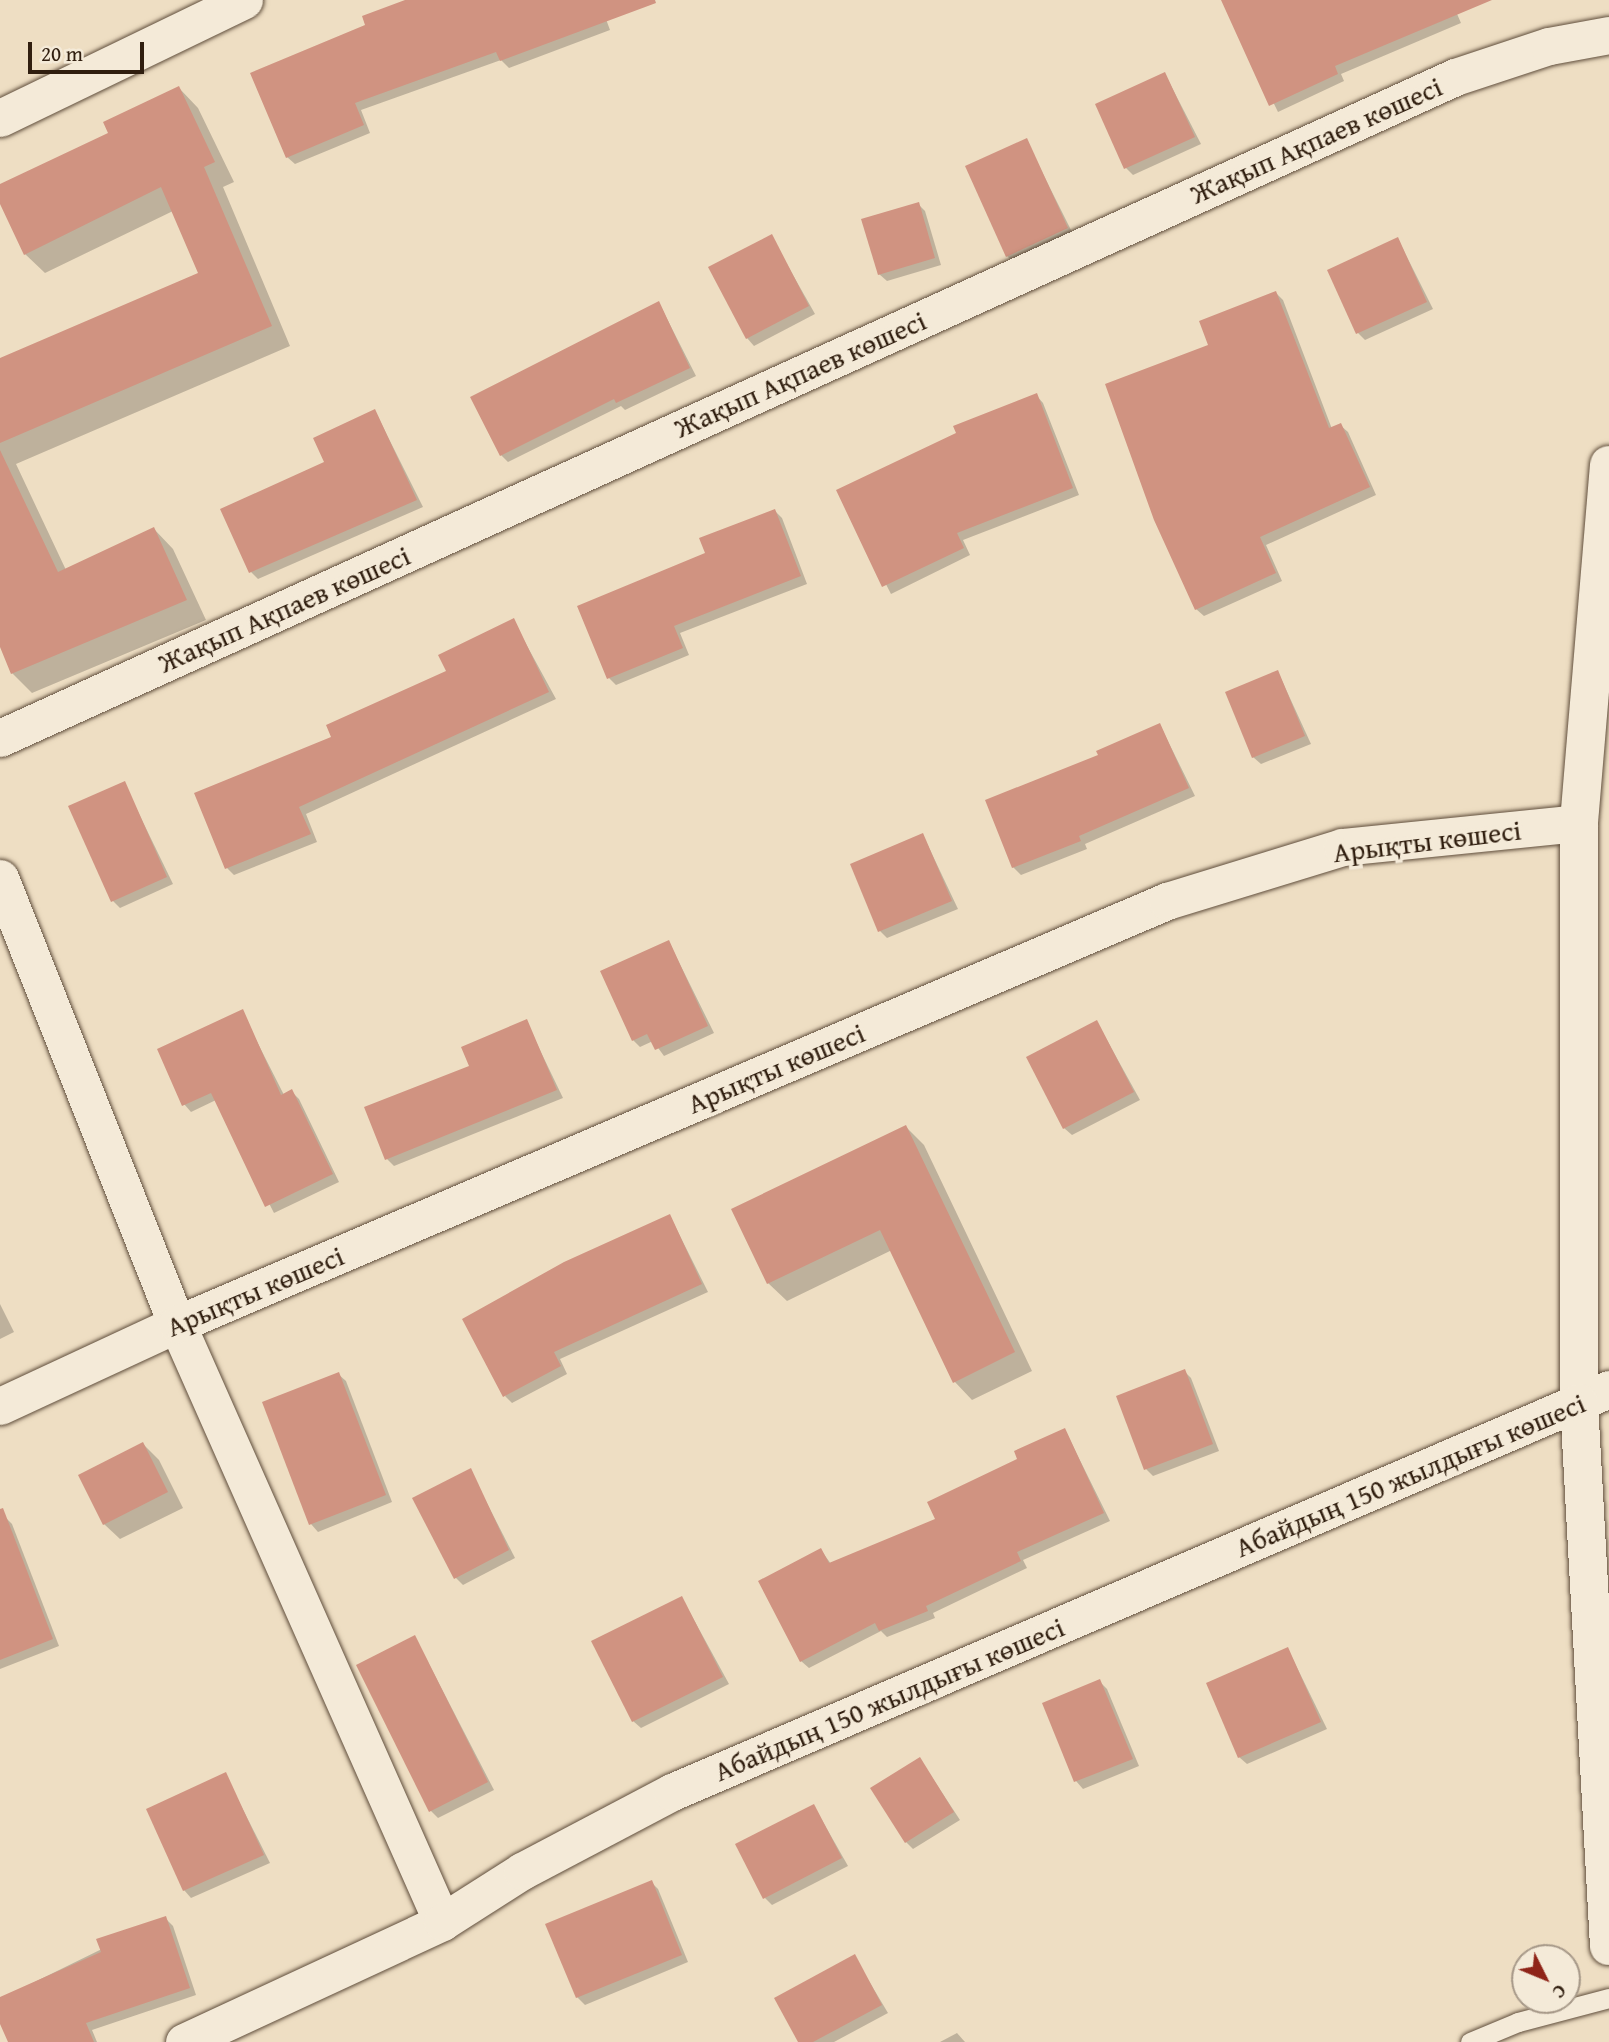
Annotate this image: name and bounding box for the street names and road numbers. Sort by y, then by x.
street label: Жақып Ақпаев көшесі [1185,69,1447,211]
street label: Жақып Ақпаев көшесі [669,303,931,445]
street label: Жақып Ақпаев көшесі [153,538,415,680]
street label: Арықты көшесі [1331,813,1523,869]
street label: Арықты көшесі [682,1016,870,1120]
street label: Арықты көшесі [161,1239,349,1343]
street label: Абайдың 150 жылдығы көшесі [1230,1386,1590,1564]
street label: Абайдың 150 жылдығы көшесі [709,1610,1069,1788]

